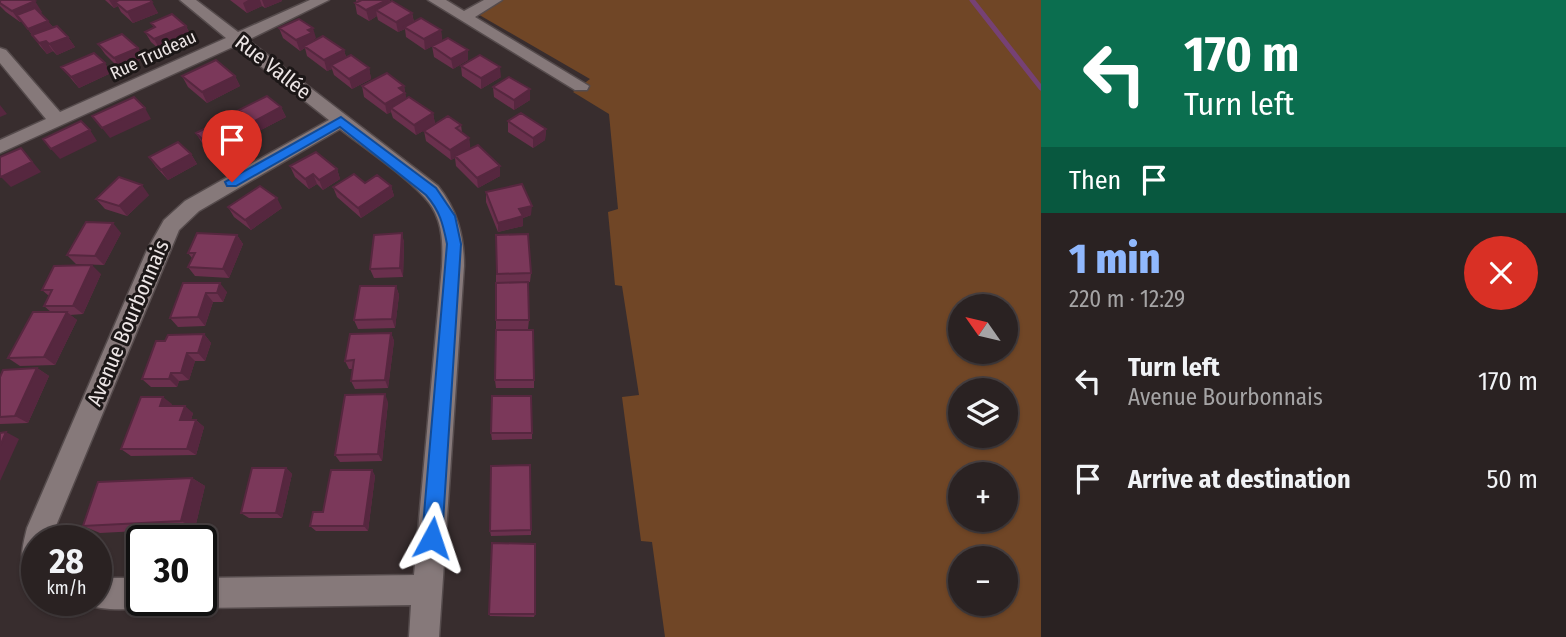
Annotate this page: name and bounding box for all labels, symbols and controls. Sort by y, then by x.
street label: Rue Trudeau [106,25,200,85]
text: 170 m [1184,25,1300,84]
icon: left [1069,28,1160,119]
street label: Rue Vallée [230,29,316,105]
text: Turn left [1184,85,1294,123]
pin [202,110,262,182]
icon: arrive [213,121,251,159]
icon: arrive [1135,161,1173,199]
text: Then [1069,165,1121,196]
text: 1 min [1069,234,1160,284]
street label: Avenue Bourbonnais [81,236,175,410]
button: close [1464,236,1538,310]
text: 220 m · 12:29 [1069,285,1185,313]
north arrow [948,294,1018,364]
map controls [948,294,1018,616]
text: Turn left [1128,352,1220,383]
icon: left [1069,362,1107,400]
text: 170 m [1478,366,1538,397]
button: layers [948,378,1018,448]
text: Avenue Bourbonnais [1128,383,1323,411]
icon: arrive [1069,460,1107,498]
button: + [948,462,1018,532]
text: Arrive at destination [1128,464,1351,495]
text: 50 m [1486,464,1538,495]
position arrow [395,501,469,575]
speed limit sign: 30 [126,525,217,616]
text: 28 [49,540,84,582]
button: − [948,546,1018,616]
text: km/h [46,577,87,599]

